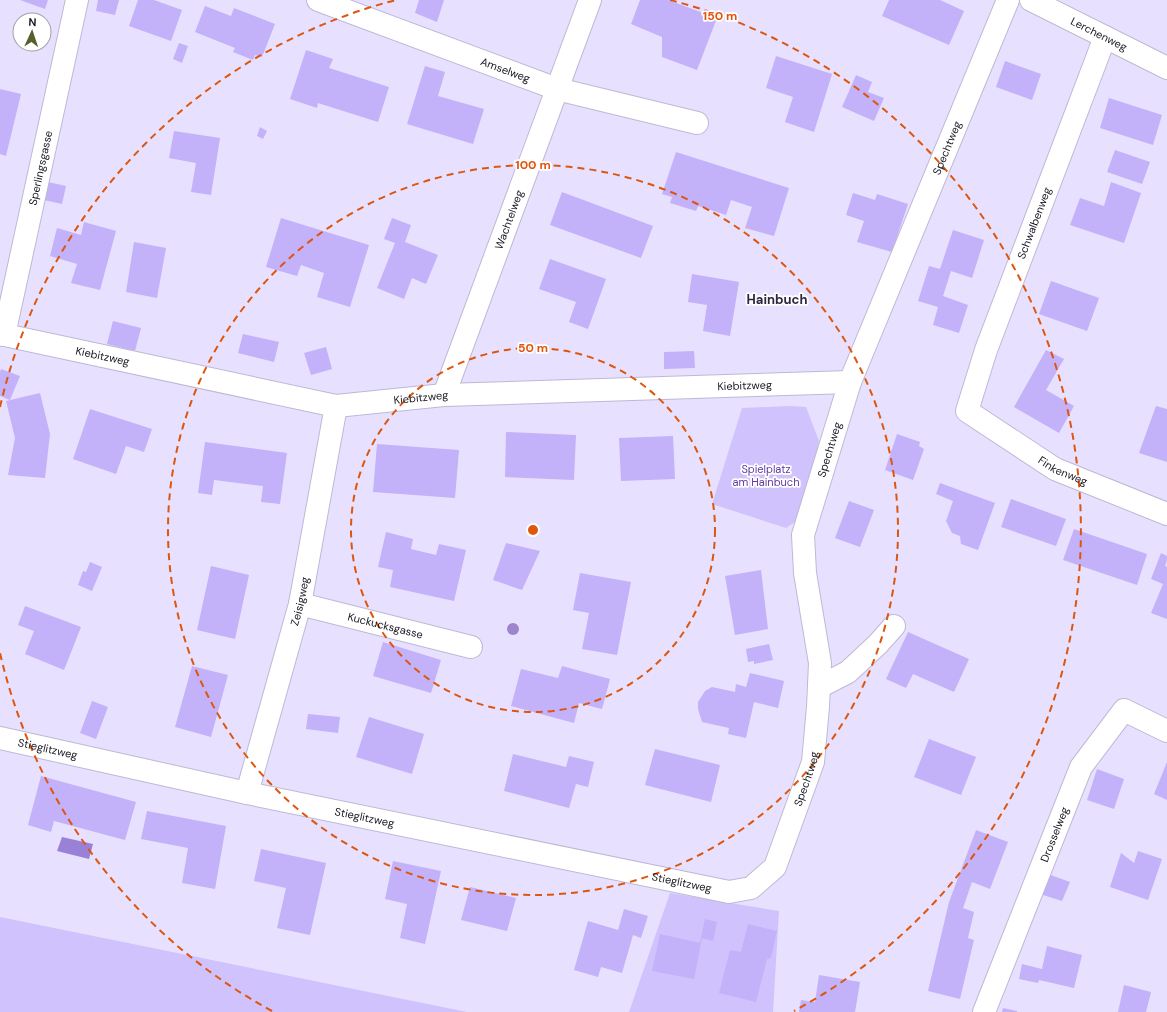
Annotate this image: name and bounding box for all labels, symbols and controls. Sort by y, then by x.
text: 150 m [703,8,737,24]
north arrow [12,12,52,52]
street label: Lerchenweg [1068,14,1130,54]
text: N [28,15,37,29]
street label: Amselweg [479,54,532,85]
street label: Spechtweg [929,119,964,177]
street label: Sperlingsgasse [25,129,55,207]
text: 100 m [515,157,551,173]
street label: Schwalbenweg [1014,185,1054,261]
street label: Wachtelweg [491,188,526,251]
district label: Hainbuch [747,291,807,308]
text: 50 m [518,340,548,356]
street label: Kiebitzweg [74,343,131,369]
street label: Kiebitzweg [717,378,772,393]
street label: Kiebitzweg [393,388,448,407]
street label: Spechtweg [814,420,844,479]
street label: Finkenweg [1036,453,1090,488]
park label: Spielplatz am Hainbuch [733,462,799,489]
centre of rings [526,523,540,537]
street label: Zeisigweg [287,576,312,627]
street label: Kuckucksgasse [346,609,424,642]
street label: Stieglitzweg [17,735,79,762]
street label: Spechtweg [791,751,821,808]
street label: Stieglitzweg [333,804,396,830]
street label: Drosselweg [1037,805,1072,864]
street label: Stieglitzweg [651,869,713,895]

